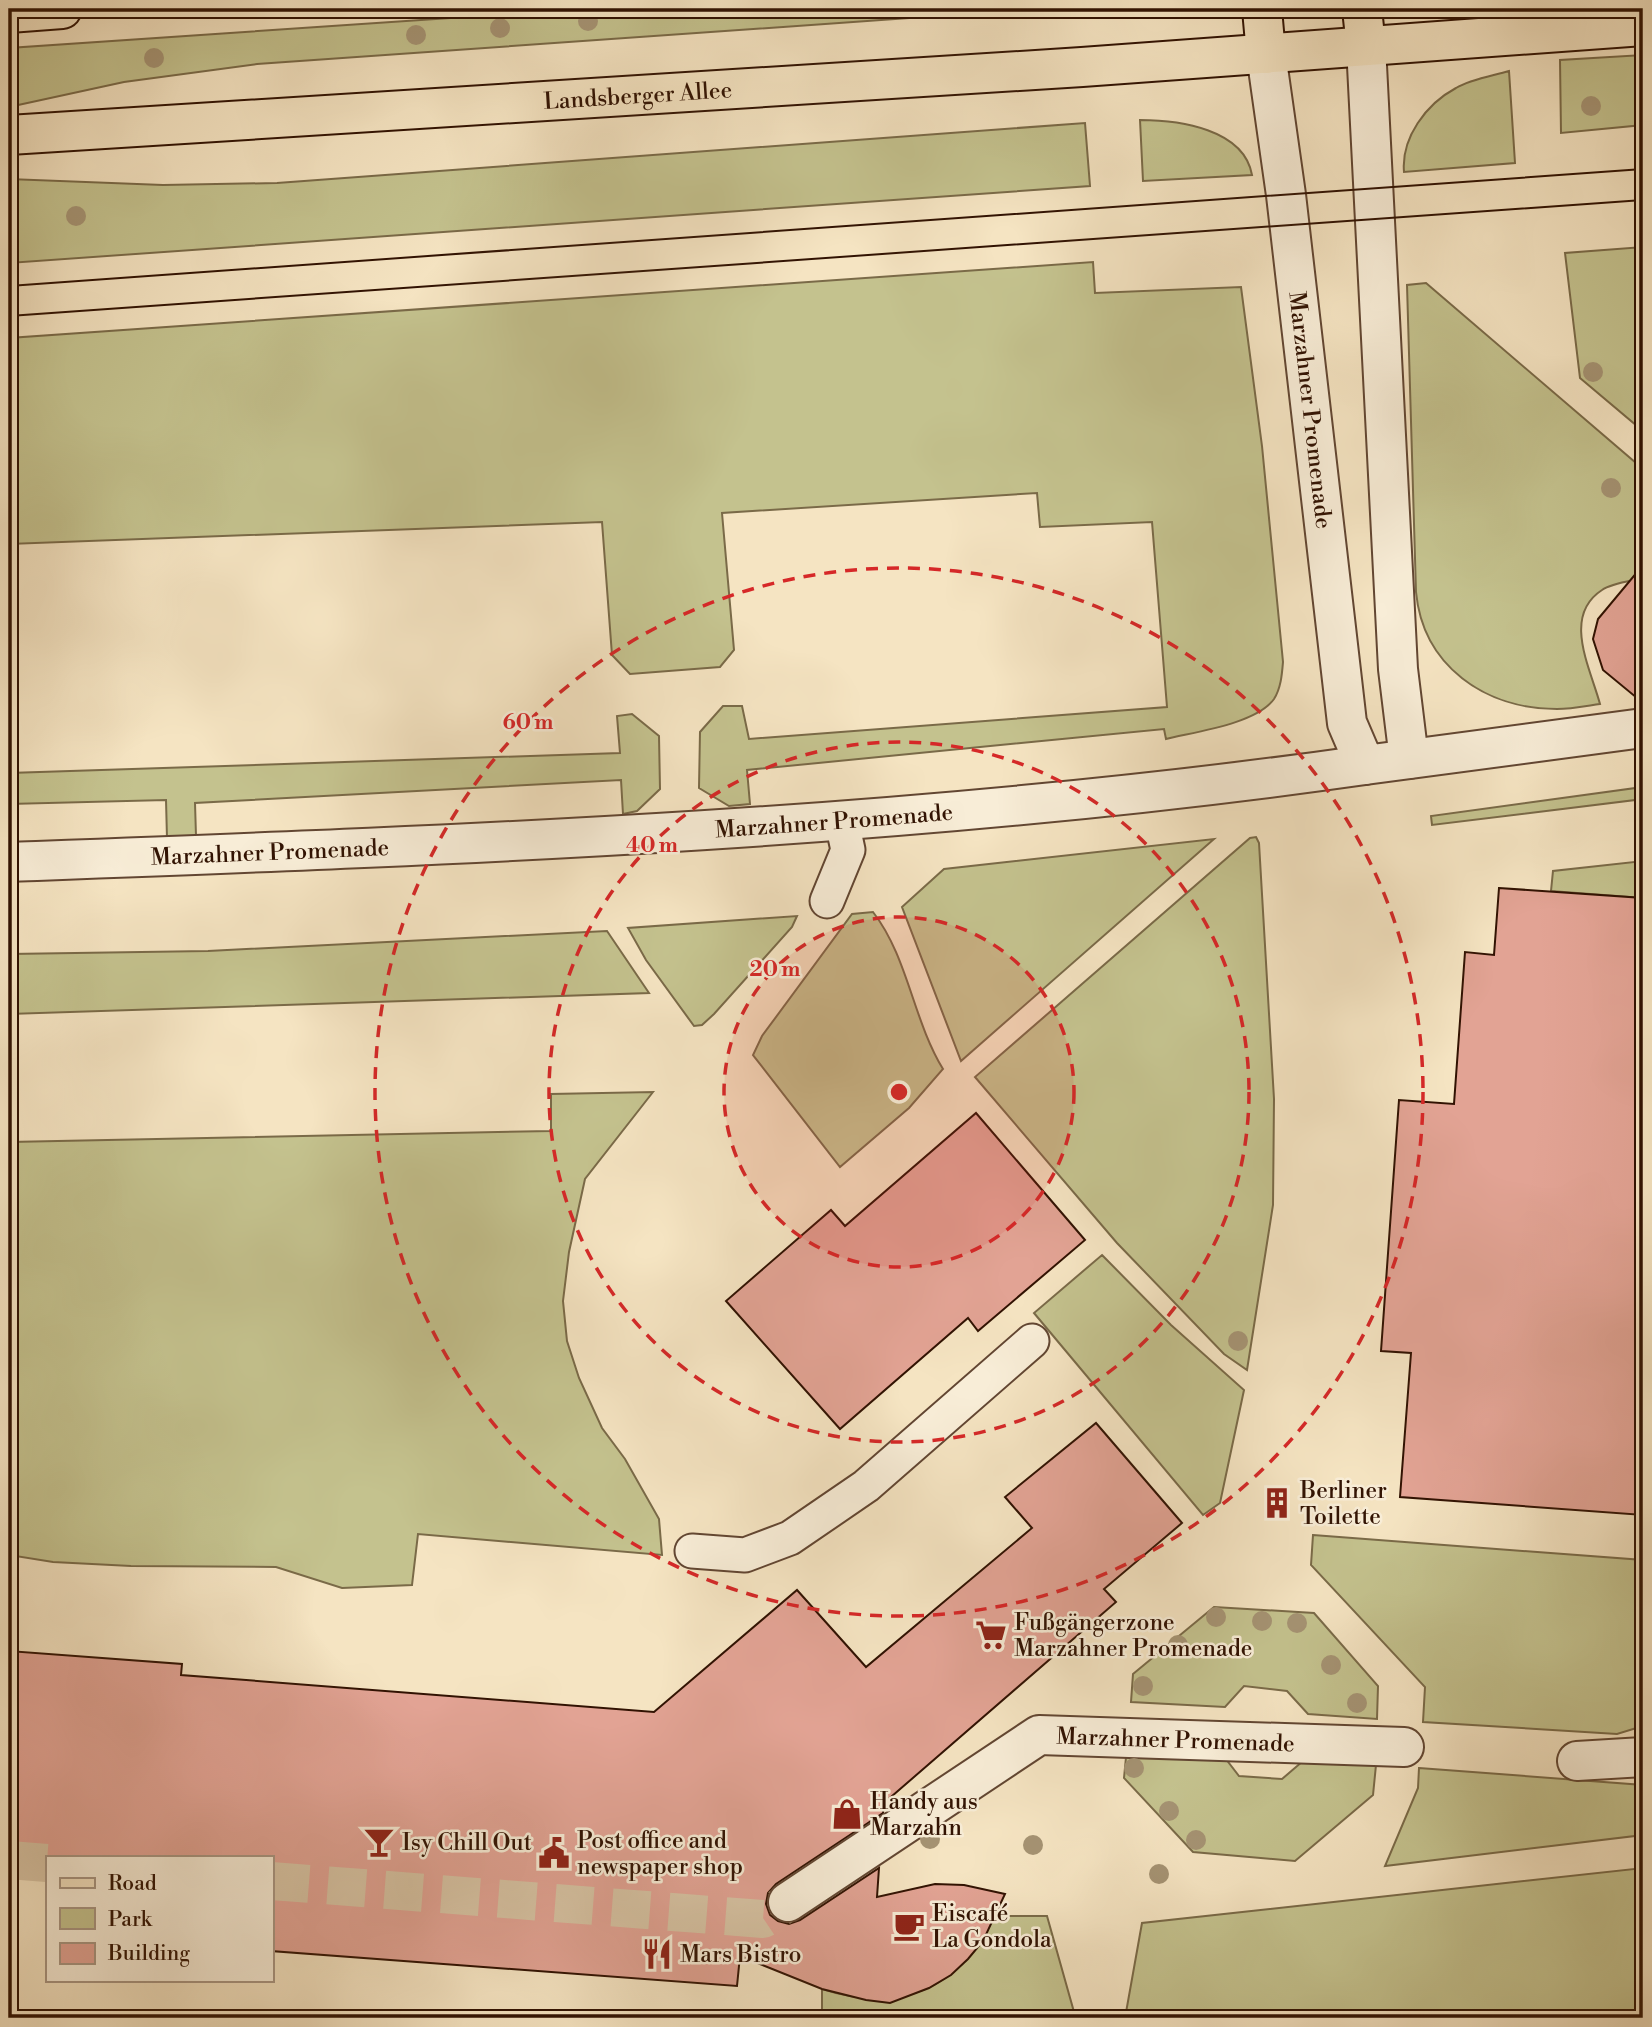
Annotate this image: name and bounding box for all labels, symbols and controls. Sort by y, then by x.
street label: Landsberger Allee [543,76,733,116]
street label: Marzahner Promenade [1282,290,1337,530]
text: 60 m [503,710,553,736]
street label: Marzahner Promenade [714,799,954,844]
text: 40 m [626,833,678,859]
street label: Marzahner Promenade [150,834,390,872]
text: 20 m [750,957,800,983]
centre of rings [887,1080,911,1104]
place label: Berliner Toilette [1299,1477,1387,1531]
building icon: Berliner Toilette [1260,1486,1294,1520]
place label: Fußgängerzone Marzahner Promenade [1014,1609,1252,1663]
supermarket icon: Fußgängerzone Marzahner Promenade [974,1618,1008,1652]
street label: Marzahner Promenade [1056,1723,1295,1758]
place label: Handy aus Marzahn [870,1788,978,1842]
shop icon: Handy aus Marzahn [830,1797,864,1831]
bar icon: Isy Chill Out [362,1825,396,1859]
place label: Post office and newspaper shop [577,1827,743,1881]
place label: Isy Chill Out [402,1829,532,1857]
public building icon: Post office and newspaper shop [537,1836,571,1870]
legend [46,1856,273,1982]
text: Road [108,1871,157,1897]
place label: Eiscafé La Gondola [932,1900,1052,1954]
text: Park [108,1907,153,1933]
cafe icon: Eiscafé La Gondola [892,1909,926,1943]
restaurant icon: Mars Bistro [640,1937,674,1971]
text: Building [107,1941,190,1967]
place label: Mars Bistro [680,1941,801,1969]

